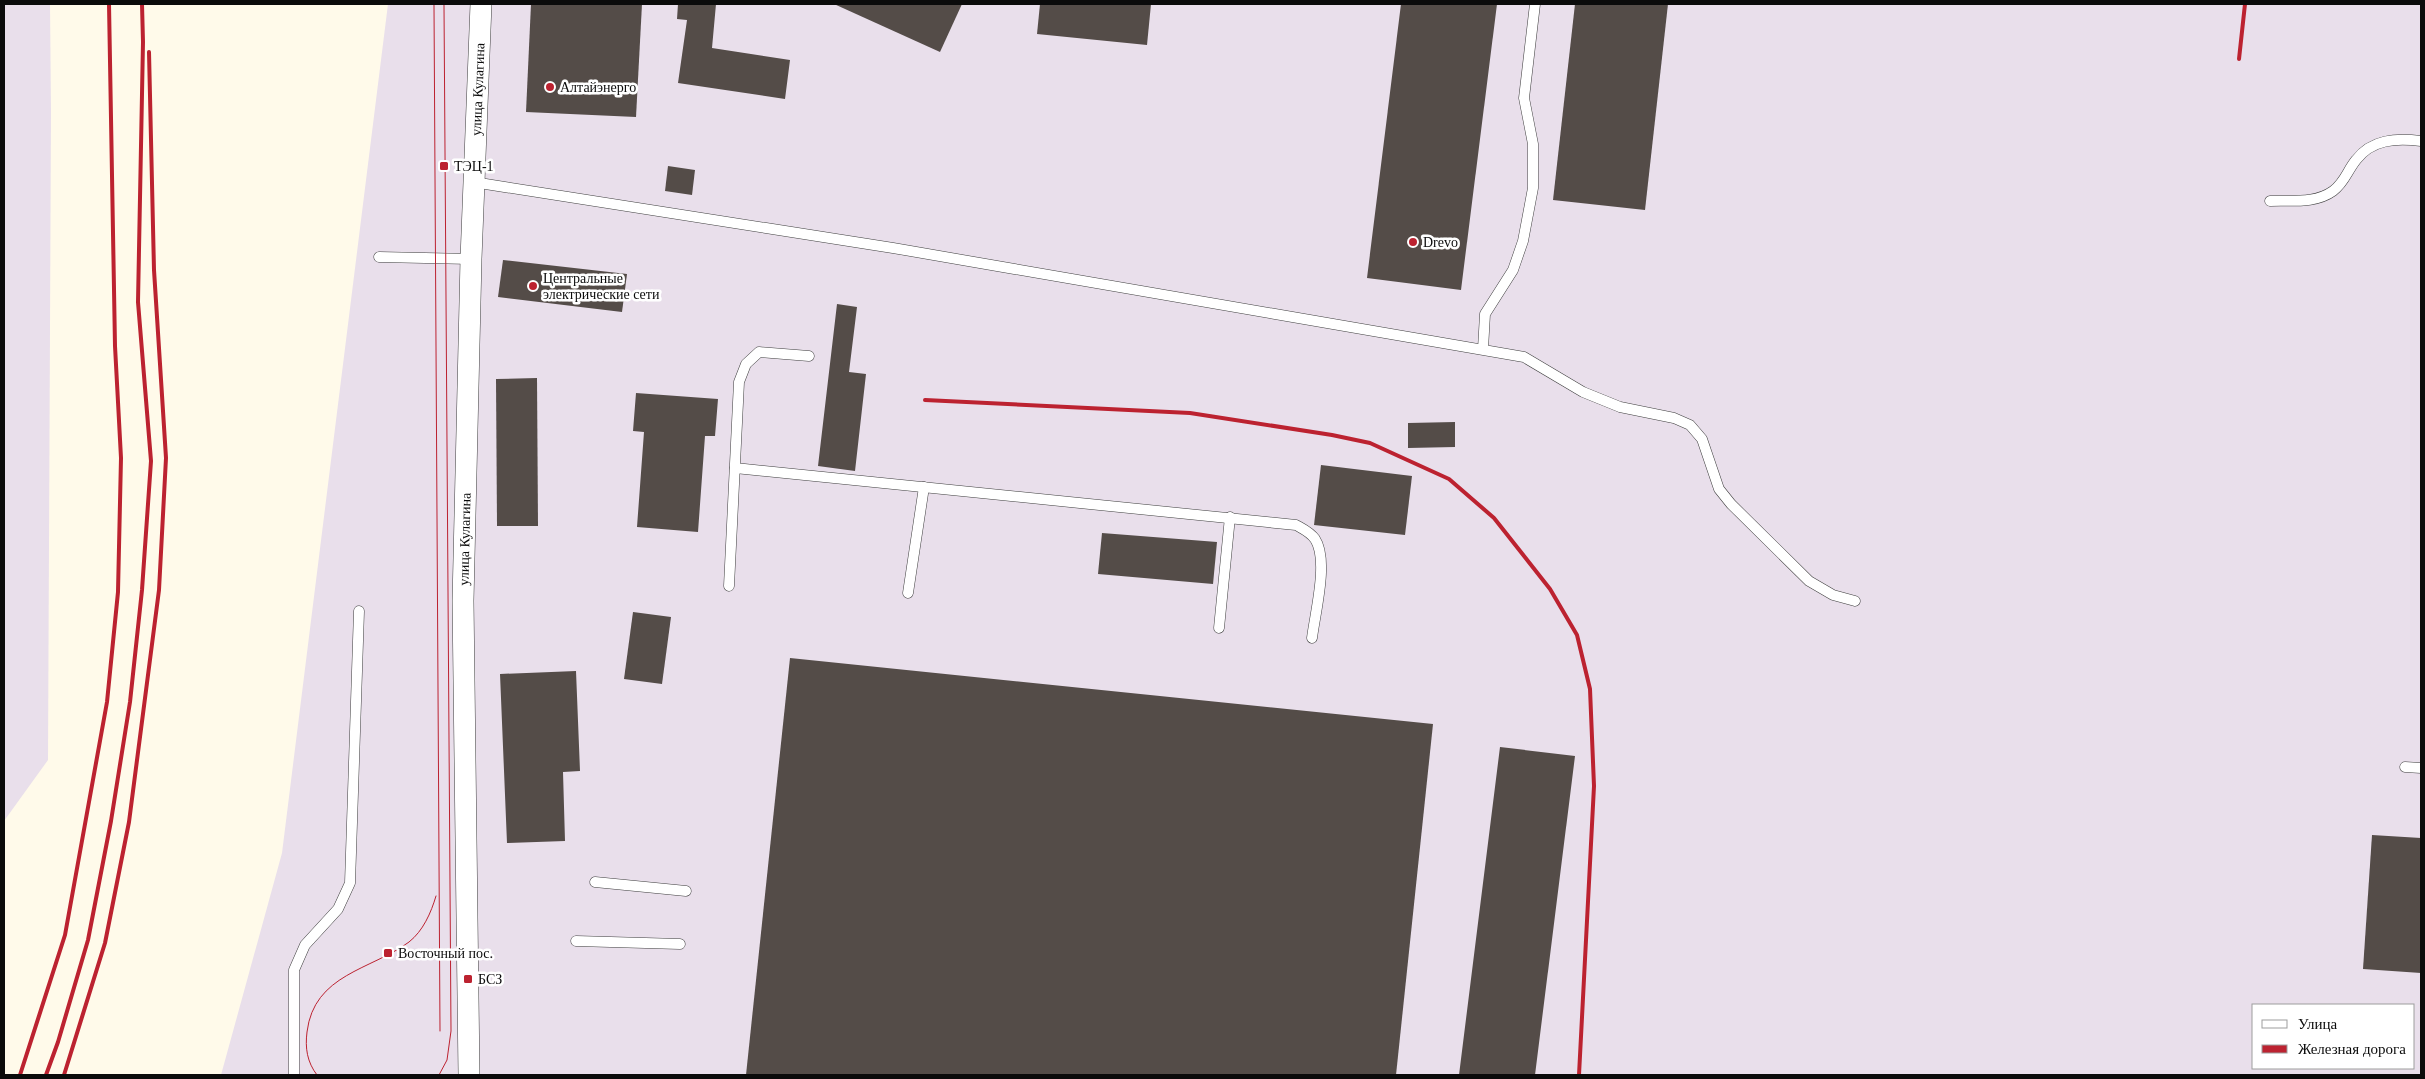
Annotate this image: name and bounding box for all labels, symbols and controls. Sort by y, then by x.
street label: улица Кулагина [468,42,487,136]
place label: Алтайэнерго [560,80,636,95]
marker: Алтайэнерго [544,81,556,93]
place label: ТЭЦ-1 [454,159,494,174]
marker: ТЭЦ-1 [438,160,450,172]
place label: Drevo [1423,235,1458,250]
marker: Drevo [1407,236,1419,248]
place label: Центральные электрические сети [543,271,660,302]
marker: Центральные электрические сети [527,280,539,292]
street label: улица Кулагина [456,492,473,586]
place label: Восточный пос. [398,946,493,961]
marker: Восточный пос. [382,947,394,959]
place label: БСЗ [478,972,502,987]
marker: БСЗ [462,973,474,985]
legend [2252,1004,2415,1069]
text: Улица [2298,1016,2337,1032]
text: Железная дорога [2298,1041,2406,1057]

